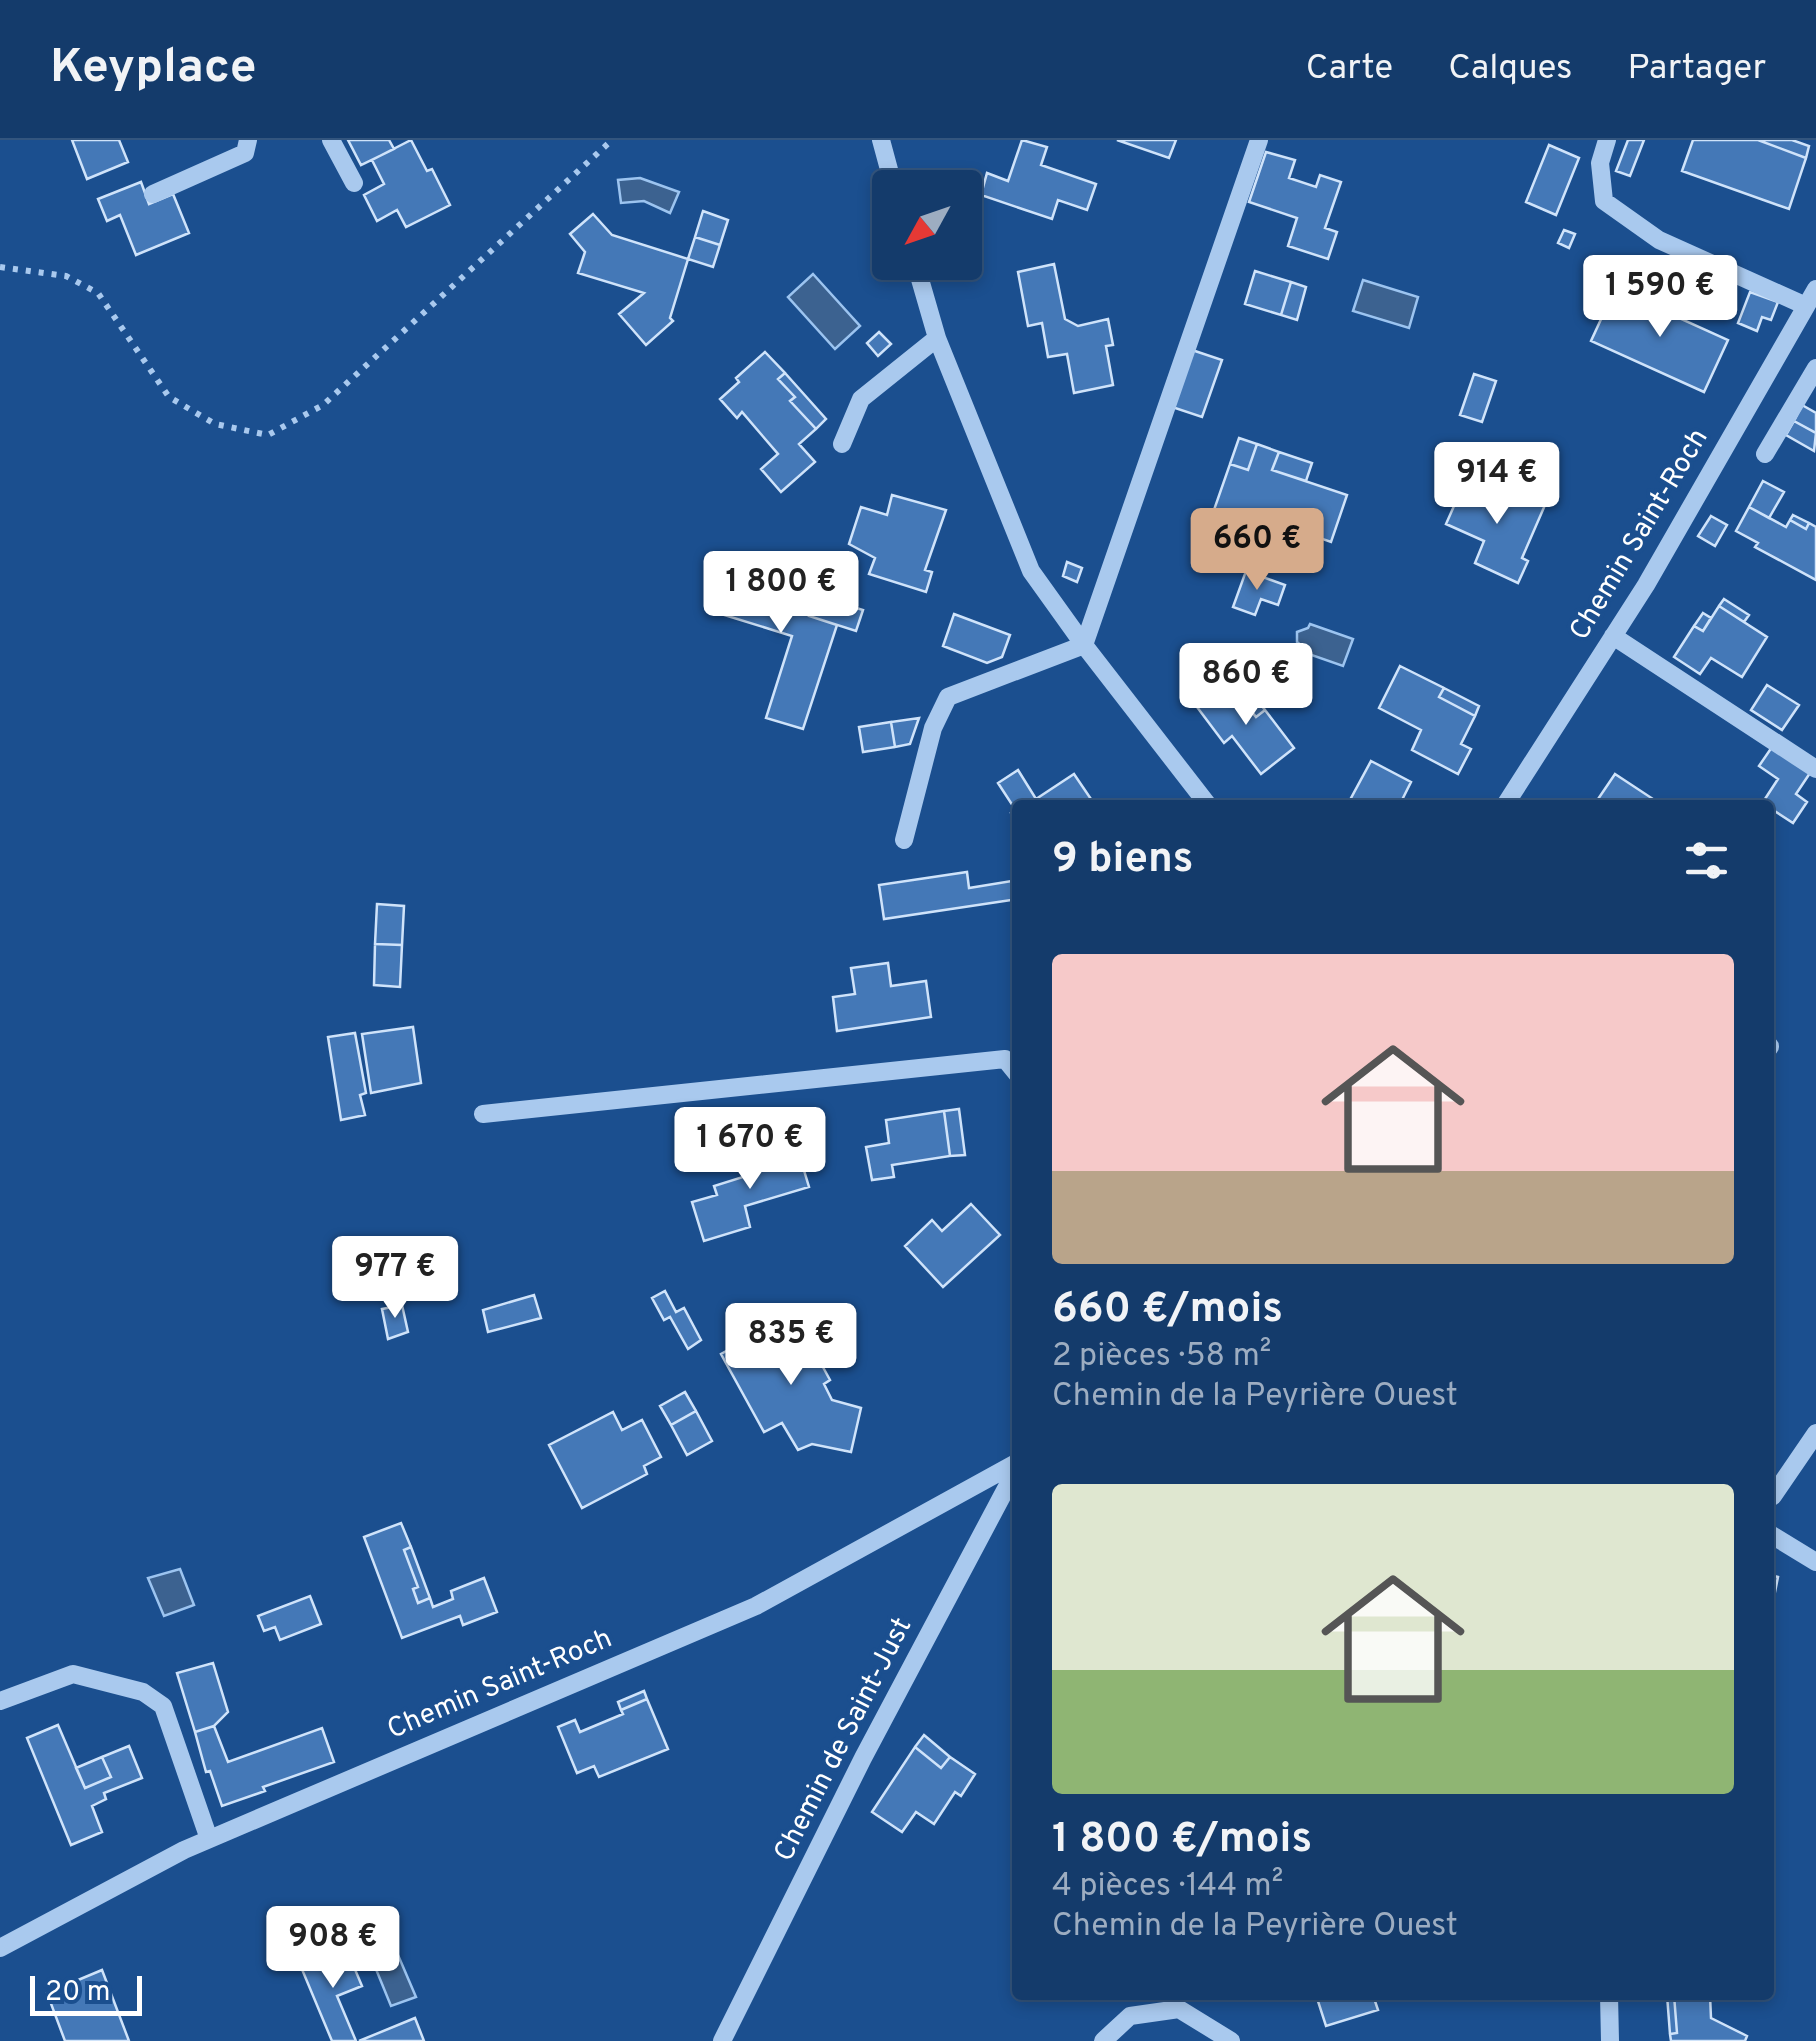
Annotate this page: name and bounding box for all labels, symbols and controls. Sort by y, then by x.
text: Keyplace [50,39,257,99]
text: Carte [1306,47,1393,91]
text: Calques [1448,47,1573,91]
text: Partager [1628,47,1766,91]
north arrow [872,170,982,280]
map controls [872,170,982,280]
pin: 1 590 € [1568,255,1752,340]
text: 1 590 € [1605,267,1715,307]
street label: Chemin Saint-Roch [1563,423,1717,647]
pin: 914 € [1427,442,1567,527]
text: 914 € [1456,454,1538,494]
pin: 660 € [1187,508,1327,593]
text: 660 € [1213,520,1301,560]
pin: 1 800 € [689,551,873,636]
text: 1 800 € [726,563,836,603]
pin: 860 € [1176,643,1316,728]
text: 860 € [1201,655,1291,695]
icon: filters [1679,833,1734,888]
text: 9 biens [1052,834,1194,887]
icon: home [1303,1019,1483,1199]
pin: 1 670 € [658,1107,842,1192]
text: 1 670 € [696,1119,804,1159]
pin: 977 € [325,1236,465,1321]
text: 977 € [354,1248,436,1288]
text: 660 €/mois [1052,1284,1283,1337]
pin: 835 € [721,1303,861,1388]
text: 835 € [747,1315,835,1355]
text: 2 pièces · 58 m² [1052,1337,1271,1377]
text: Chemin de la Peyrière Ouest [1052,1377,1458,1417]
icon: home [1303,1549,1483,1729]
street label: Chemin de Saint-Just [767,1612,921,1868]
street label: Chemin Saint-Roch [382,1621,618,1749]
text: 1 800 €/mois [1052,1814,1312,1867]
text: 4 pièces · 144 m² [1052,1867,1283,1907]
pin: 908 € [263,1906,403,1991]
text: Chemin de la Peyrière Ouest [1052,1907,1458,1947]
text: 908 € [288,1918,378,1958]
scale bar [30,1971,142,2016]
text: 20 m [45,1975,110,2011]

